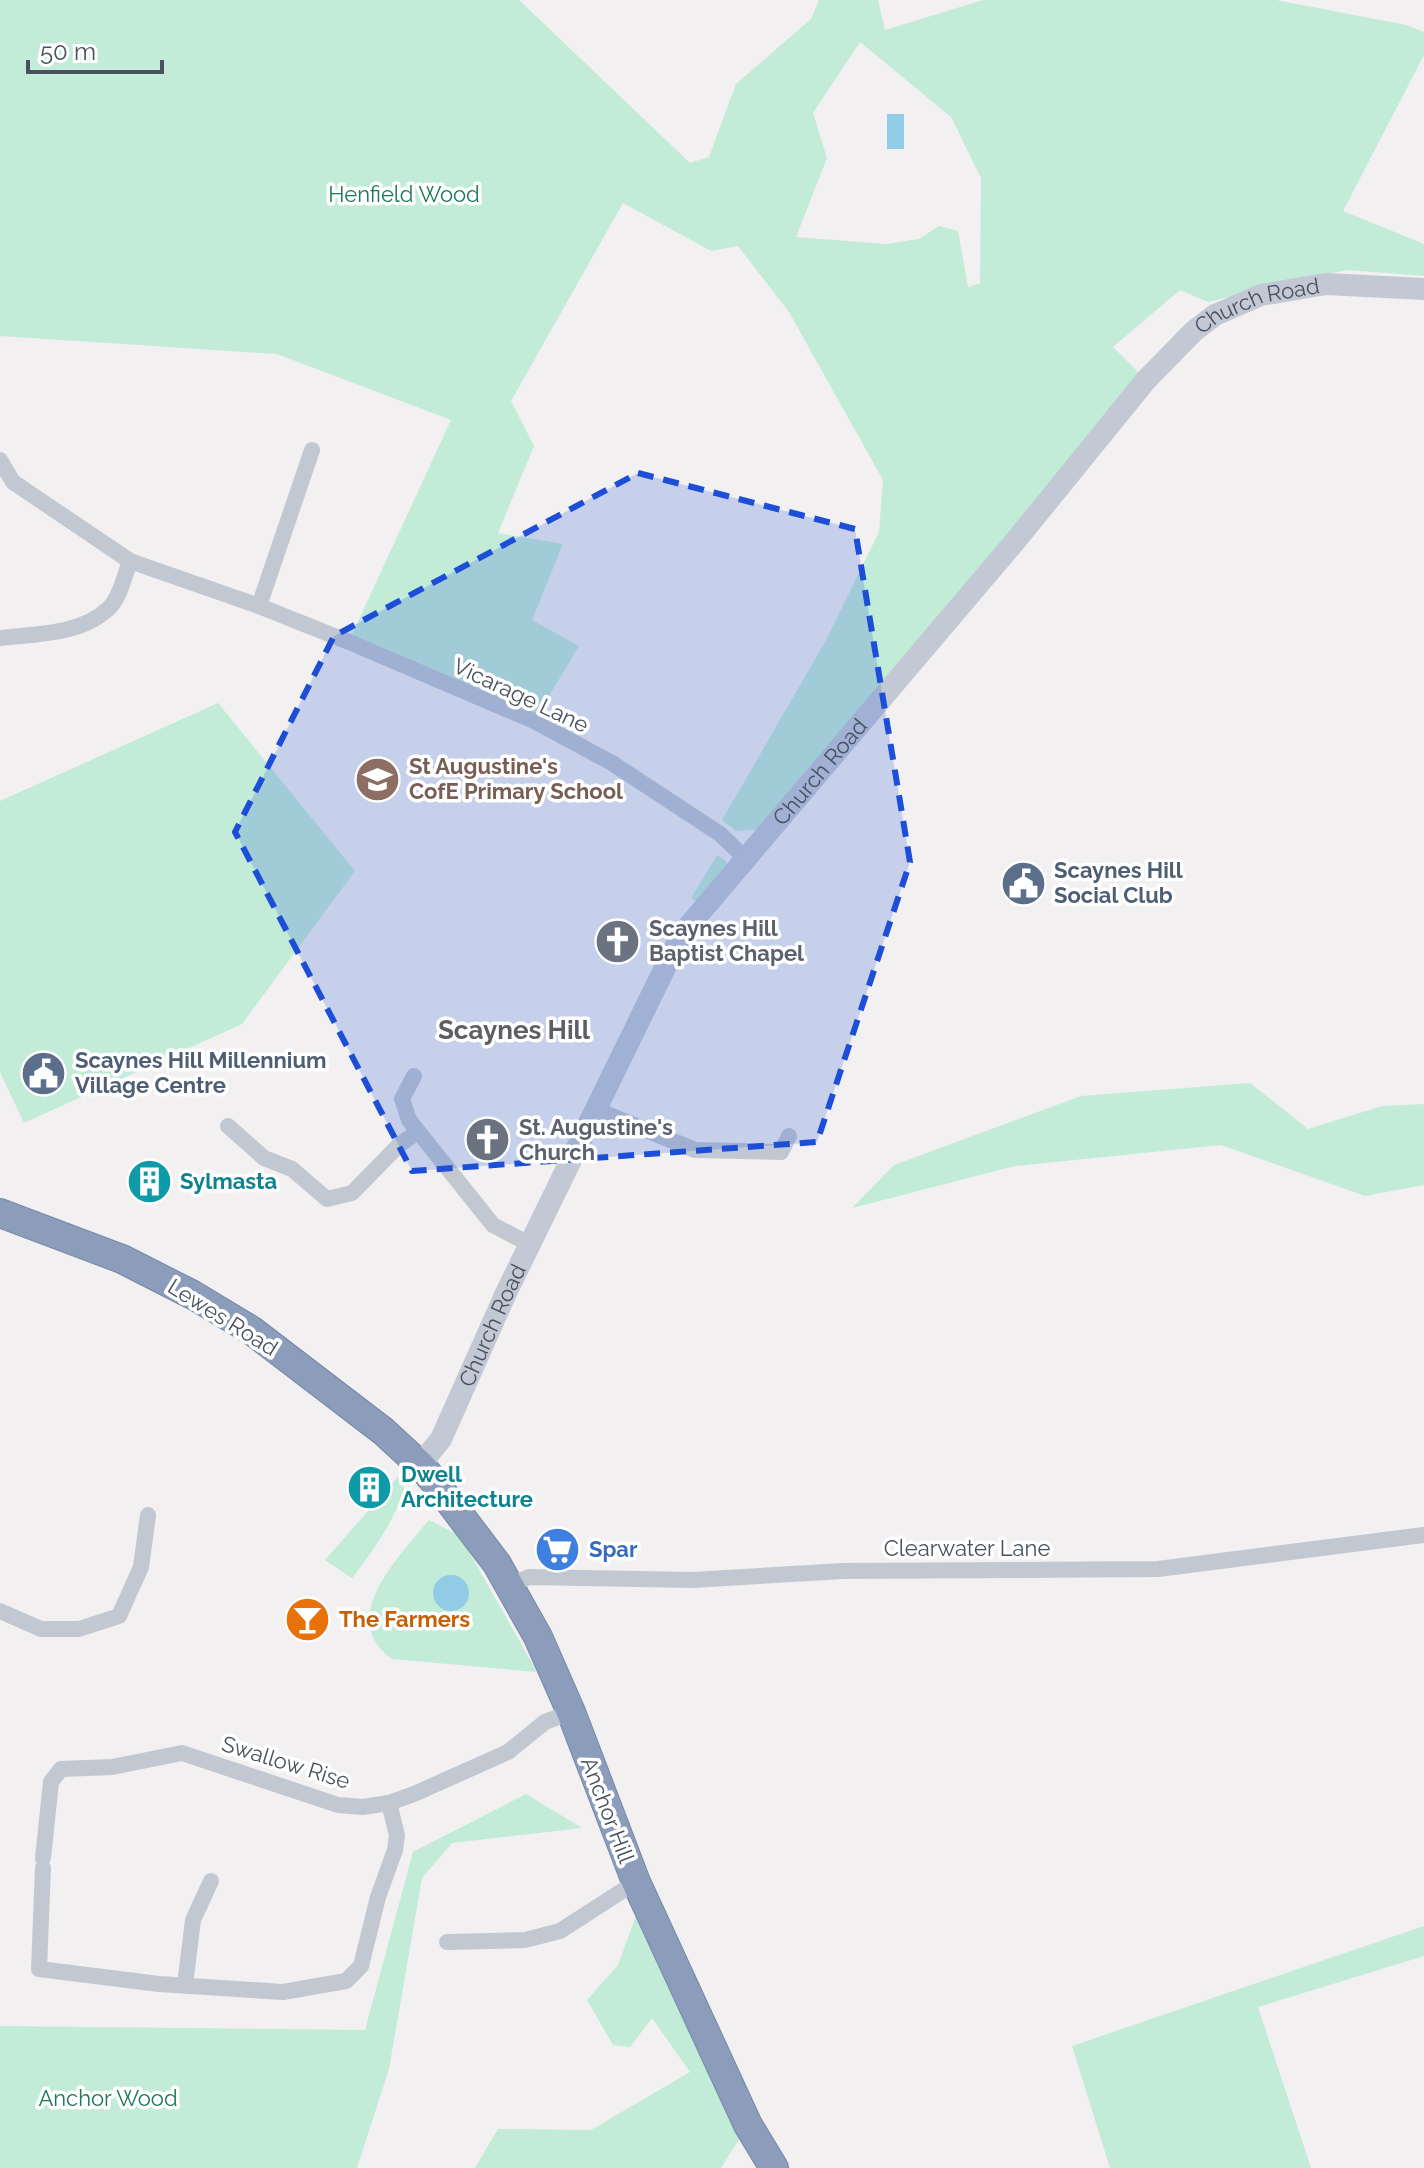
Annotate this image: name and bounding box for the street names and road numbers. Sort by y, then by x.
street label: Church Road [1189,272,1321,339]
street label: Vicarage Lane [449,652,593,738]
street label: Church Road [767,713,872,830]
street label: Church Road [453,1260,531,1391]
street label: Lewes Road [163,1273,283,1361]
street label: Clearwater Lane [884,1535,1050,1561]
street label: Swallow Rise [219,1730,353,1794]
street label: Anchor Hill [576,1753,640,1867]

